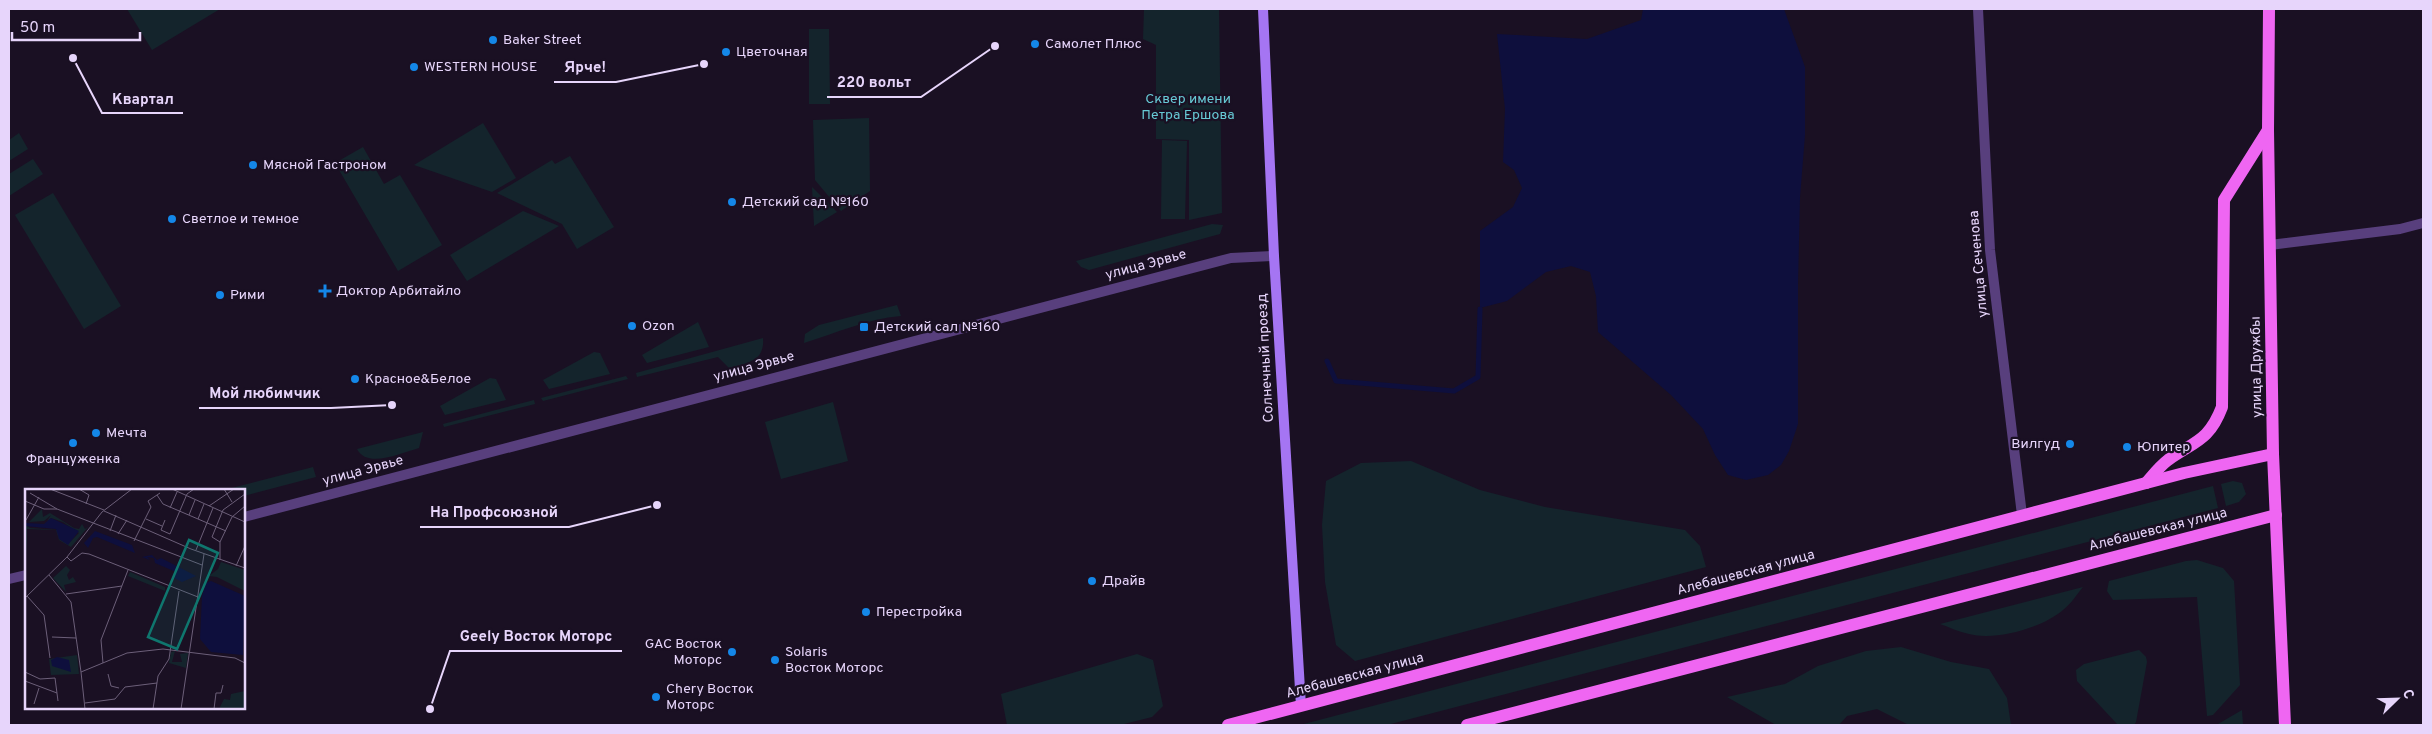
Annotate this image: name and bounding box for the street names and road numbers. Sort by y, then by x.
street label: улица Сеченова [1966,210,1992,318]
street label: улица Эрвье [1104,246,1188,284]
street label: Солнечный проезд [1254,293,1278,423]
street label: улица Дружбы [2248,316,2266,418]
street label: улица Эрвье [712,348,796,386]
street label: улица Эрвье [321,452,405,490]
street label: Алебашевская улица [2087,505,2229,555]
street label: Алебашевская улица [1675,546,1817,600]
street label: Алебашевская улица [1284,649,1426,703]

